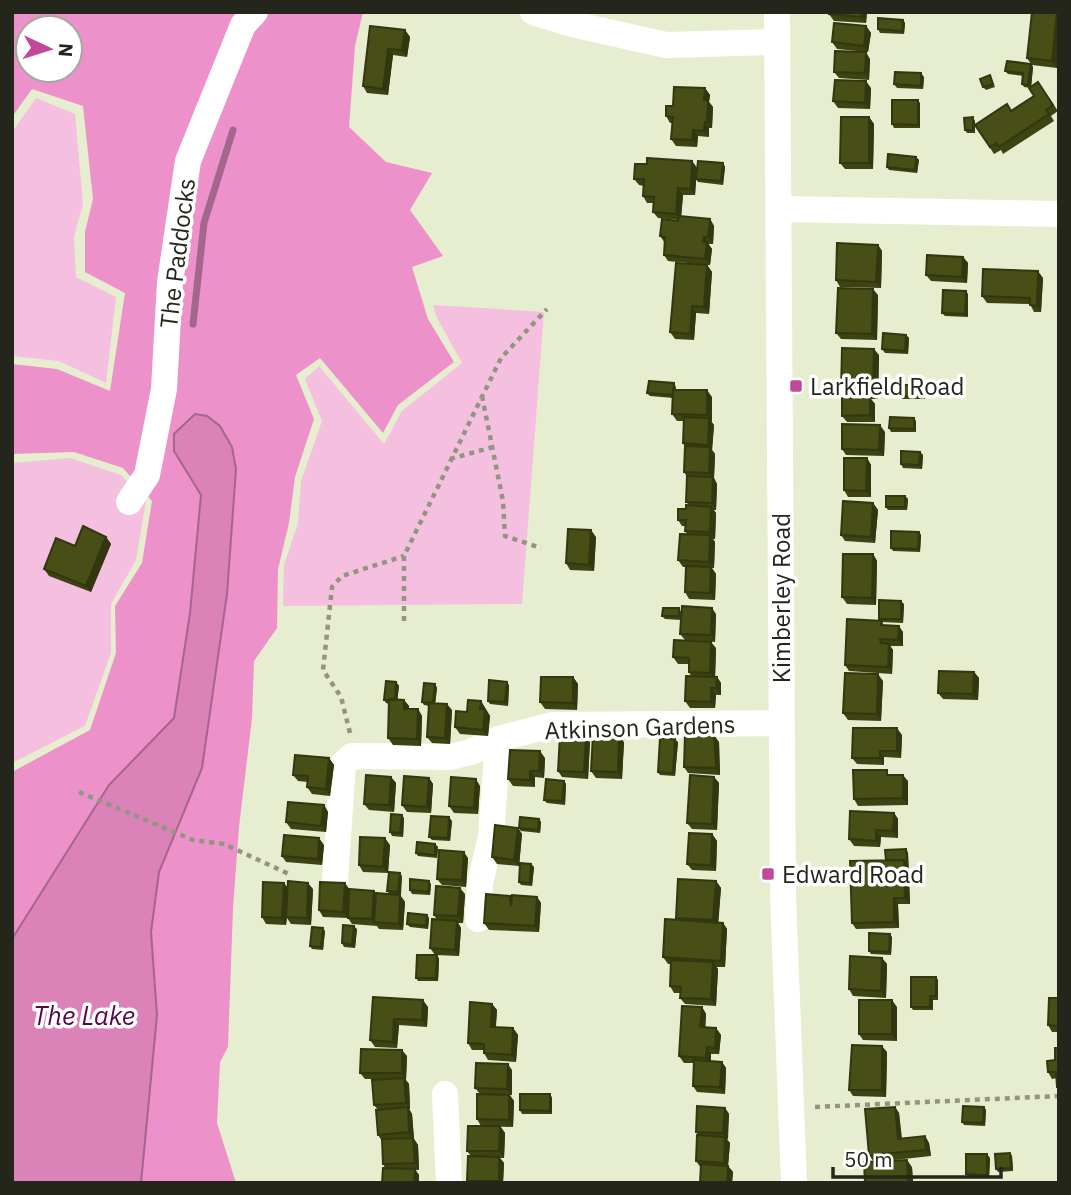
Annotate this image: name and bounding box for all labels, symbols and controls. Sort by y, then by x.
north arrow [14,14,84,84]
text: N [54,42,78,58]
street label: The Paddocks [152,176,202,330]
place label: Larkfield Road [810,370,964,402]
marker: Larkfield Road [788,378,804,394]
street label: Kimberley Road [765,513,797,683]
street label: Atkinson Gardens [544,708,736,746]
place label: Edward Road [782,858,924,890]
marker: Edward Road [760,866,776,882]
water label: The Lake [33,998,135,1032]
scale bar [833,1136,1001,1180]
text: 50 m [844,1145,893,1173]

